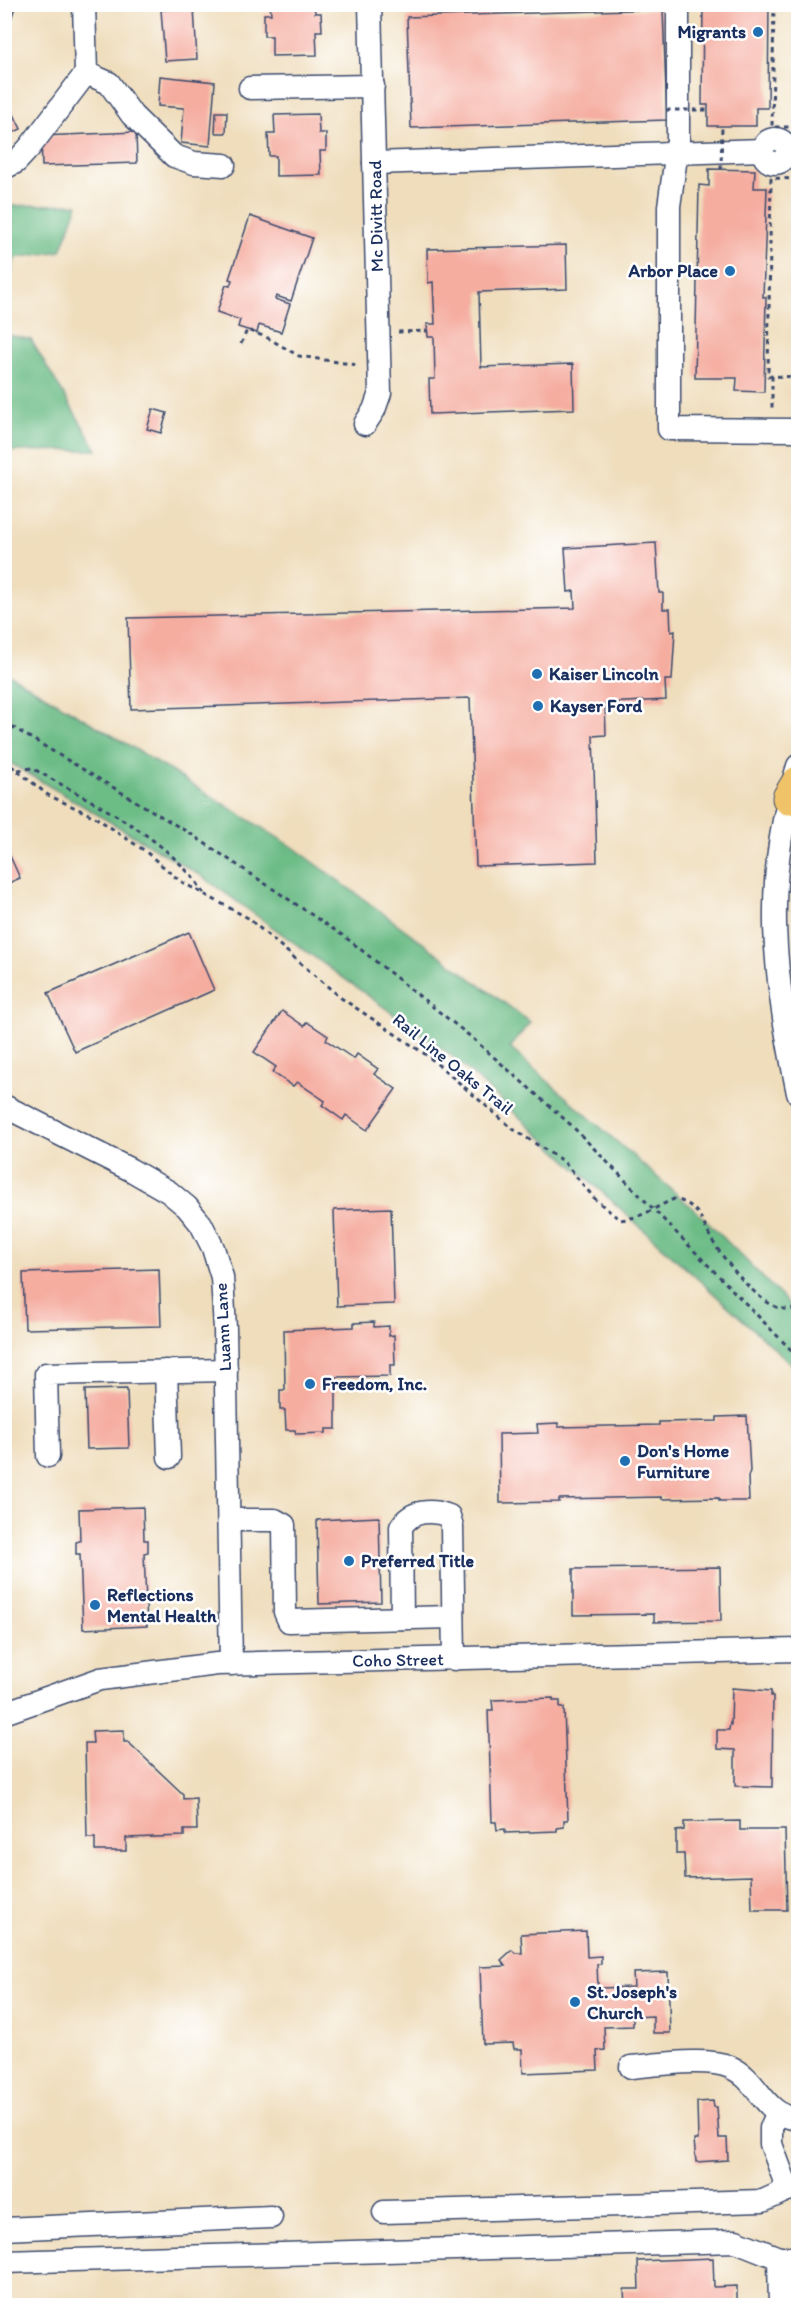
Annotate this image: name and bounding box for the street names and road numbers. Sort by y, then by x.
street label: Mc Divitt Road [364,160,388,272]
street label: Rail Line Oaks Trail [388,1009,518,1119]
street label: Luann Lane [210,1282,236,1372]
street label: Coho Street [352,1648,444,1672]

